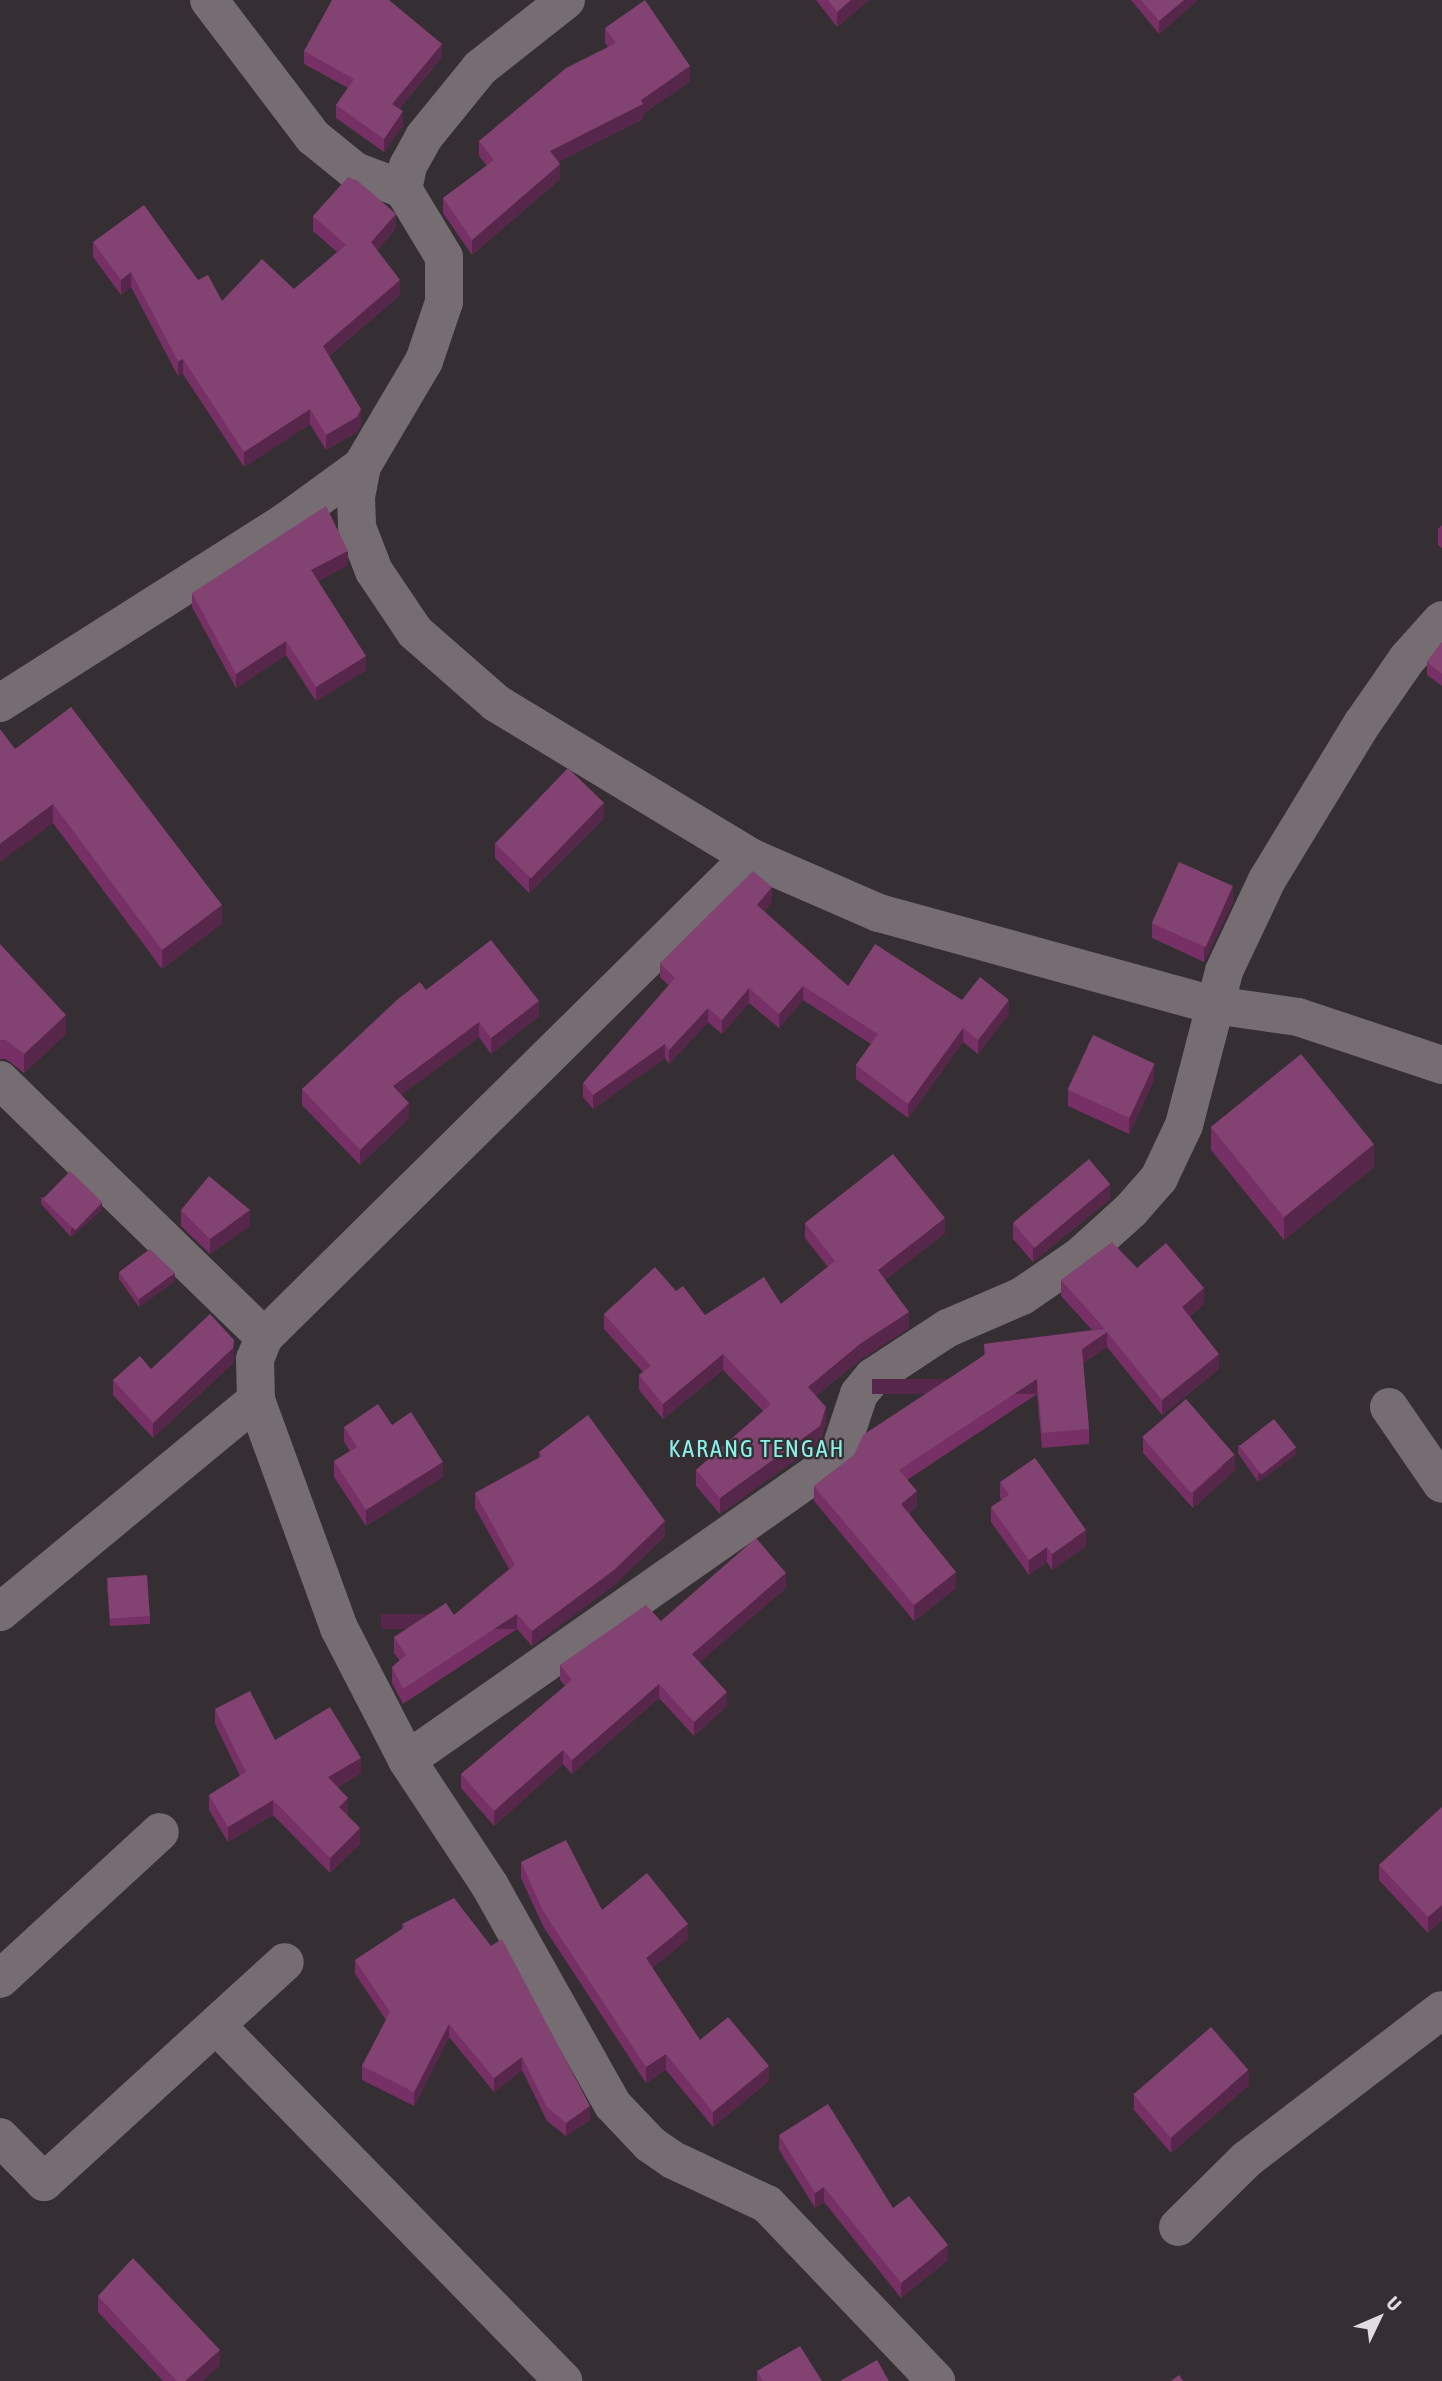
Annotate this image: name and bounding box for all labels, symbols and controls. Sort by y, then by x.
district label: KARANG TENGAH [670,1435,844,1463]
north arrow [1344,2283,1414,2353]
text: U [1382,2292,1406,2315]

